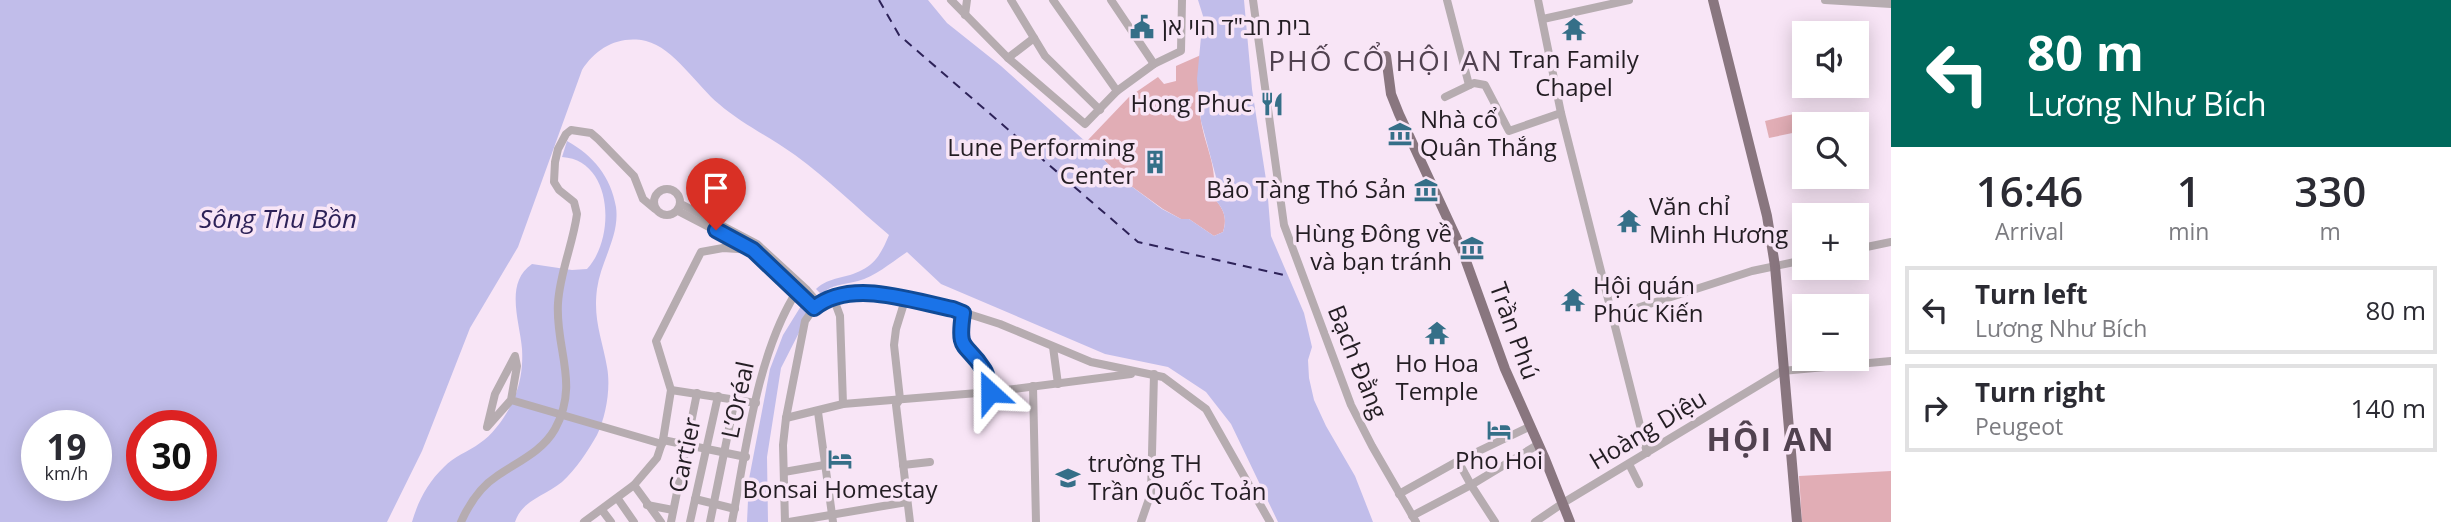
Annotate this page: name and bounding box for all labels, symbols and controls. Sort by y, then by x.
place label: בית חב"ד הוי אן [1162,9,1311,42]
public building icon: בית חב"ד הוי אן [1128,13,1156,41]
temple icon: Tran Family Chapel [1560,15,1588,43]
text: 80 m [2027,19,2144,85]
map controls [1792,21,1869,371]
button: sound [1792,21,1869,98]
icon: left [1912,28,2003,119]
district label: PHỐ CỔ HỘI AN [1268,41,1504,79]
place label: Tran Family Chapel [1509,42,1640,103]
text: Lương Như Bích [2027,82,2267,125]
place label: Hong Phuc [1131,86,1252,119]
restaurant icon: Hong Phuc [1258,90,1286,118]
place label: Nhà cổ Quân Thắng [1420,102,1557,163]
button: search [1792,112,1869,189]
museum icon: Nhà cổ Quân Thắng [1386,120,1414,148]
place label: Lune Performing Center [947,130,1135,191]
building icon: Lune Performing Center [1141,148,1169,176]
pin [686,158,746,230]
text: 16:46 [1976,162,2083,219]
text: 1 [2177,162,2201,219]
text: 330 [2294,162,2366,219]
icon: arrive [697,169,735,207]
place label: Bảo Tàng Thó Sản [1206,172,1406,205]
museum icon: Bảo Tàng Thó Sản [1412,176,1440,204]
place label: Văn chỉ Minh Hương [1649,189,1788,250]
water label: Sông Thu Bồn [199,200,357,236]
button: + [1792,203,1869,280]
temple icon: Văn chỉ Minh Hương [1615,207,1643,235]
text: Arrival [1995,215,2064,247]
text: min [2168,215,2209,247]
text: m [2320,215,2341,247]
place label: Hùng Đông về và bạn tránh [1294,216,1452,277]
museum icon: Hùng Đông về và bạn tránh [1458,234,1486,262]
place label: Hội quán Phúc Kiến [1593,268,1704,329]
text: Turn left [1975,276,2087,312]
street label: Trần Phú [1483,277,1548,384]
temple icon: Hội quán Phúc Kiến [1559,286,1587,314]
icon: left [1916,291,1954,329]
text: 80 m [2365,292,2426,328]
button: − [1792,294,1869,371]
street label: Bạch Đằng [1321,300,1396,423]
text: Lương Như Bích [1975,312,2147,344]
temple icon: Ho Hoa Temple [1423,319,1451,347]
place label: Ho Hoa Temple [1395,346,1479,407]
position arrow [953,355,1027,429]
street label: L’Oréal [712,358,761,441]
text: Turn right [1975,374,2106,410]
street label: Hoàng Diệu [1583,381,1712,477]
icon: right [1916,389,1954,427]
text: 140 m [2351,390,2426,426]
speed limit sign: 30 [126,410,217,501]
text: Peugeot [1975,410,2063,442]
street label: Cartier [659,414,708,495]
hotel icon: Pho Hoi [1485,416,1513,444]
district label: HỘI AN [1707,417,1835,460]
text: 19 [46,423,87,470]
place label: Pho Hoi [1455,443,1543,476]
hotel icon: Bonsai Homestay [826,445,854,473]
place label: trường TH Trần Quốc Toản [1088,446,1267,507]
text: km/h [45,461,88,485]
school or university icon: trường TH Trần Quốc Toản [1054,464,1082,492]
place label: Bonsai Homestay [743,472,938,505]

